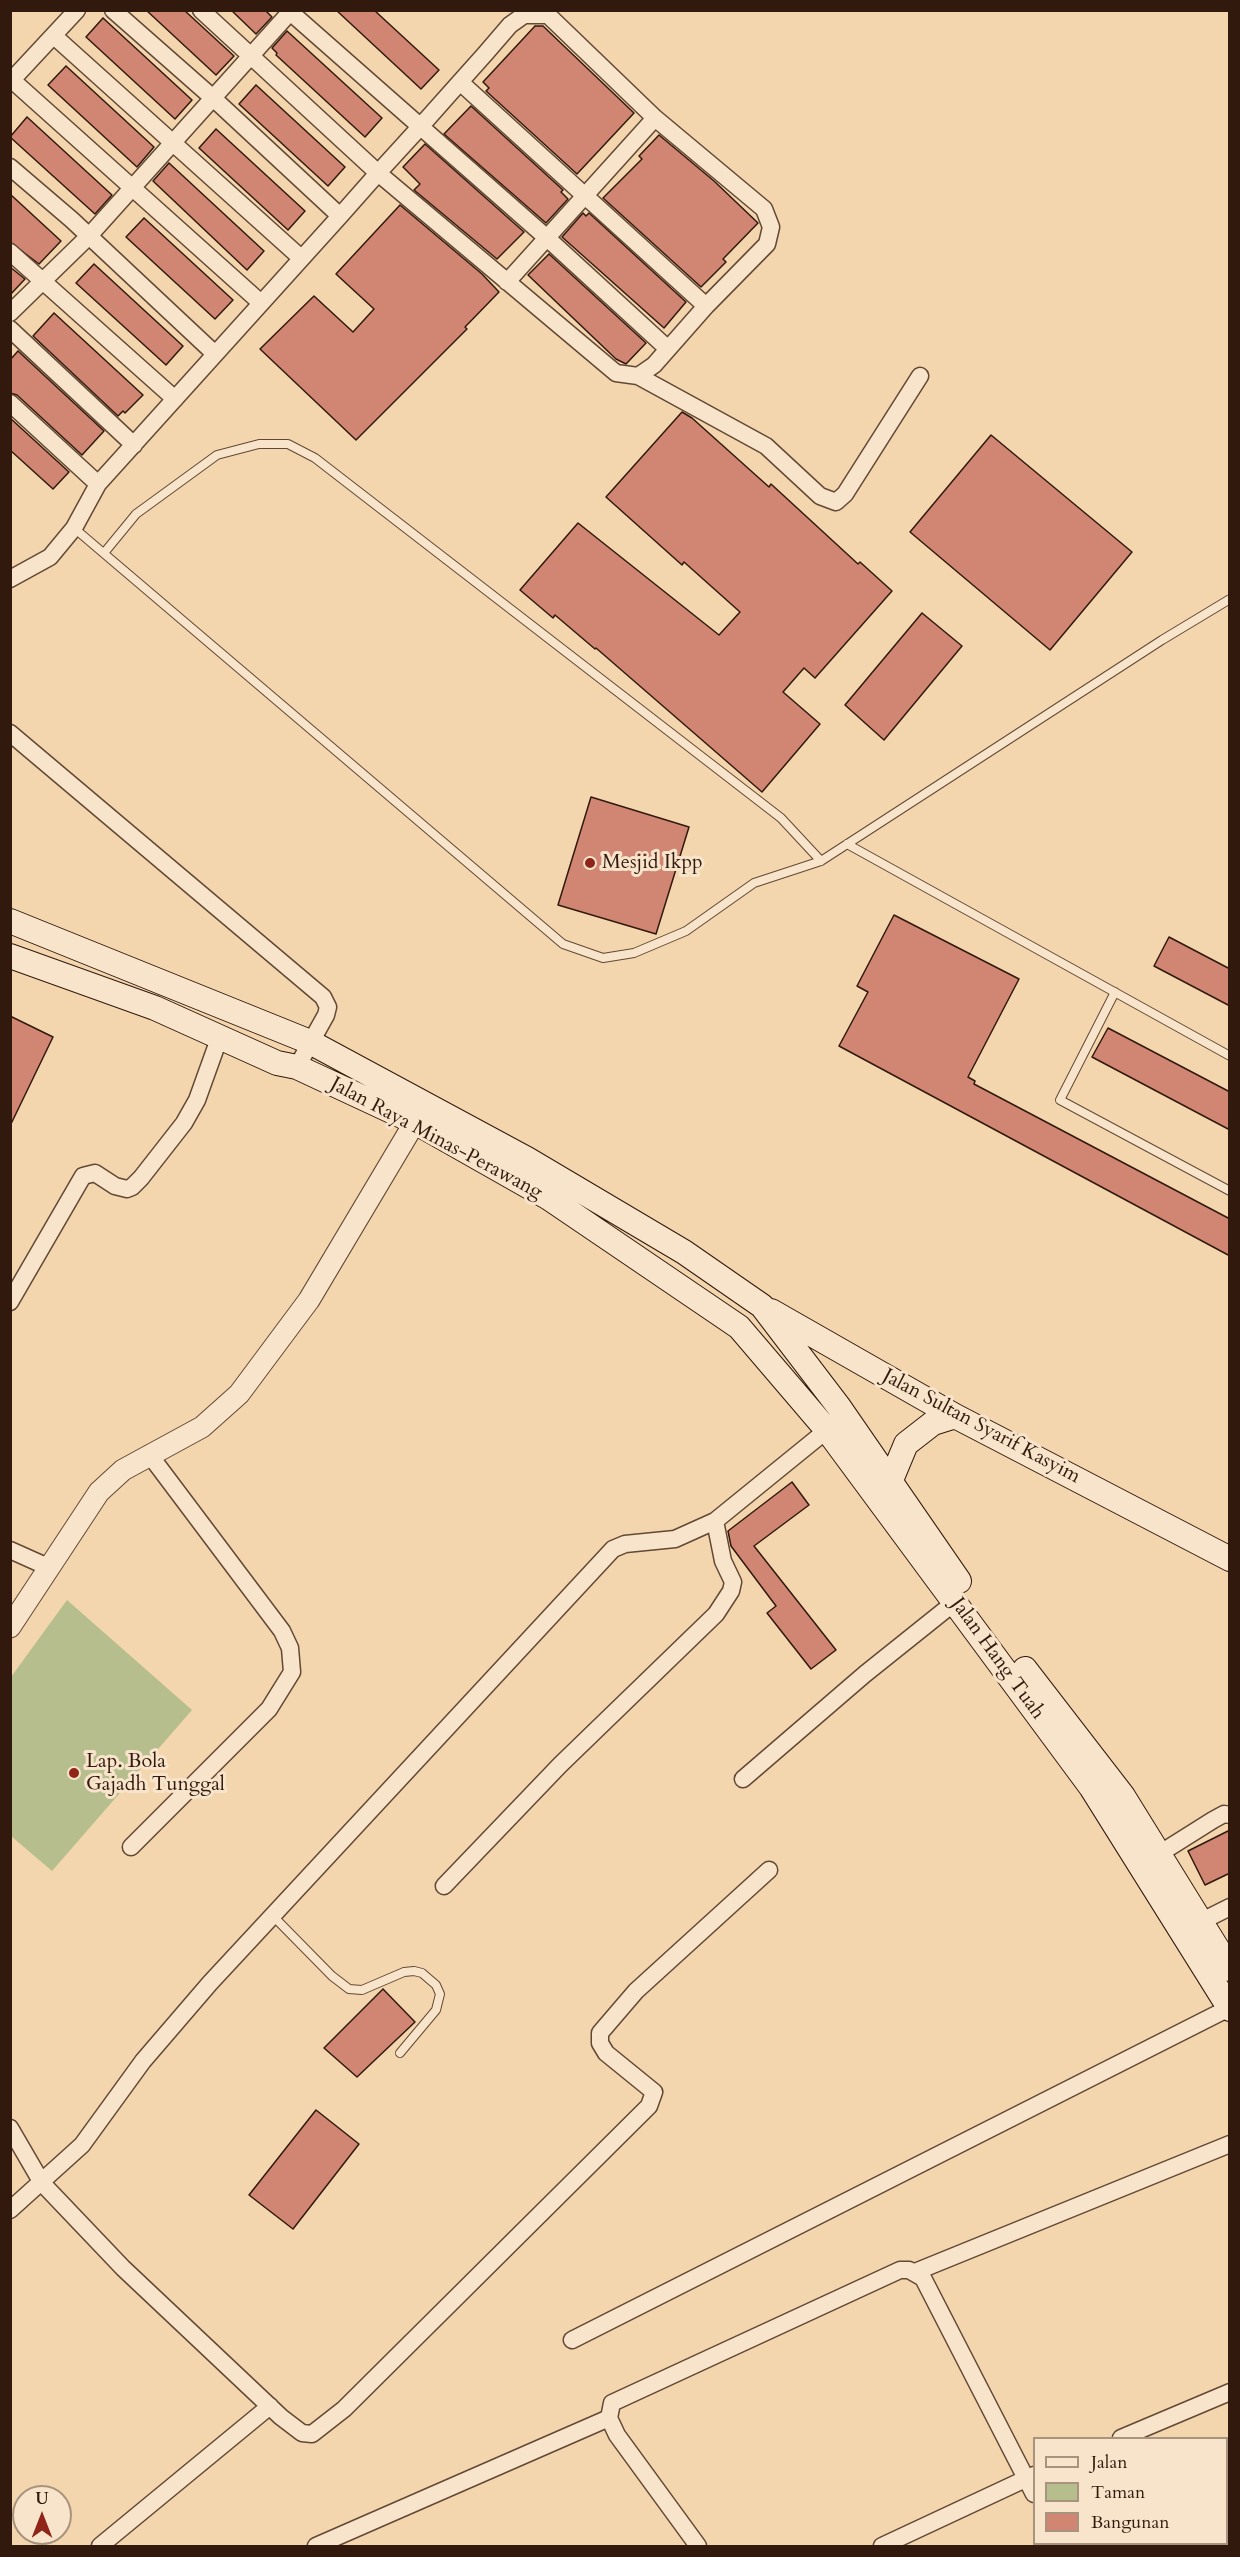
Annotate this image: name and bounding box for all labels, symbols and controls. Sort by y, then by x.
place label: Mesjid Ikpp [602,851,703,875]
marker: Mesjid Ikpp [583,856,597,870]
street label: Jalan Raya Minas-Perawang [326,1073,546,1205]
street label: Jalan Sultan Syarif Kasyim [878,1365,1084,1489]
street label: Jalan Hang Tuah [945,1594,1049,1724]
place label: Lap. Bola Gajadh Tunggal [86,1750,225,1797]
marker: Lap. Bola Gajadh Tunggal [67,1766,81,1780]
legend [1033,2437,1228,2545]
text: Jalan [1091,2450,1127,2475]
text: Taman [1091,2480,1145,2505]
north arrow [12,2485,72,2545]
text: U [35,2488,49,2510]
text: Bangunan [1091,2510,1169,2535]

